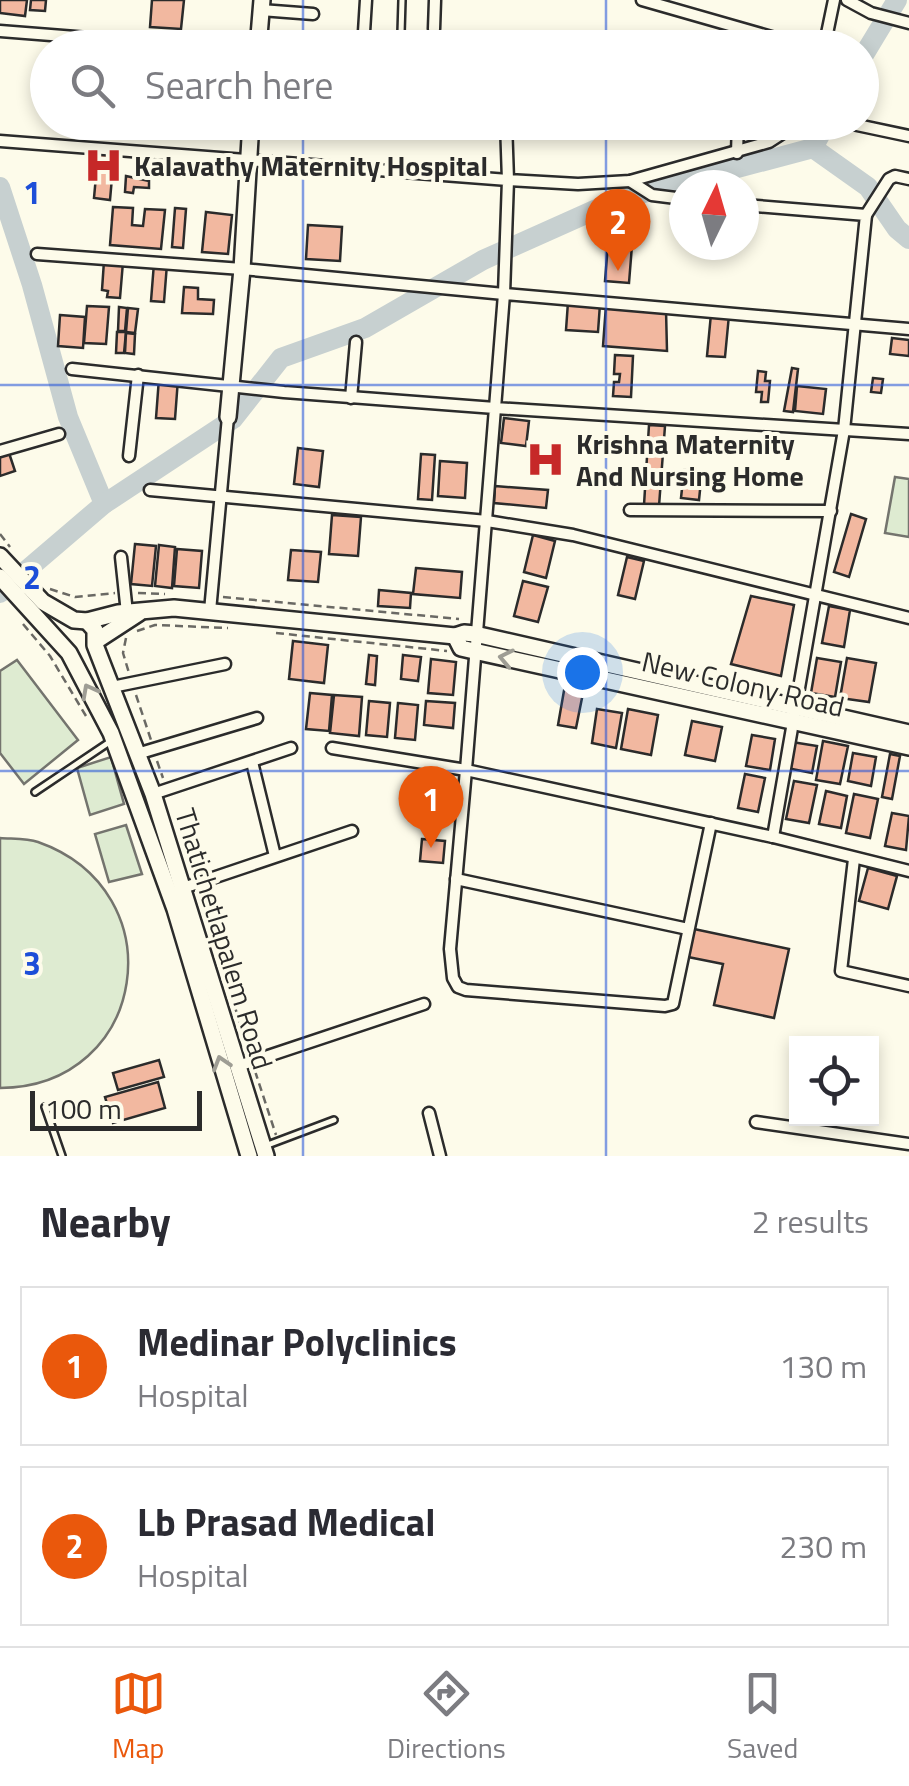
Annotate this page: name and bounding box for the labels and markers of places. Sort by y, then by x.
place label: Kalavathy Maternity Hospital [134,144,488,187]
hospital icon: Kalavathy Maternity Hospital [83,145,125,187]
pin: 2 [586,188,650,271]
place label: Krishna Maternity And Nursing Home [576,422,804,497]
hospital icon: Krishna Maternity And Nursing Home [525,439,567,481]
pin: 1 [398,766,464,848]

